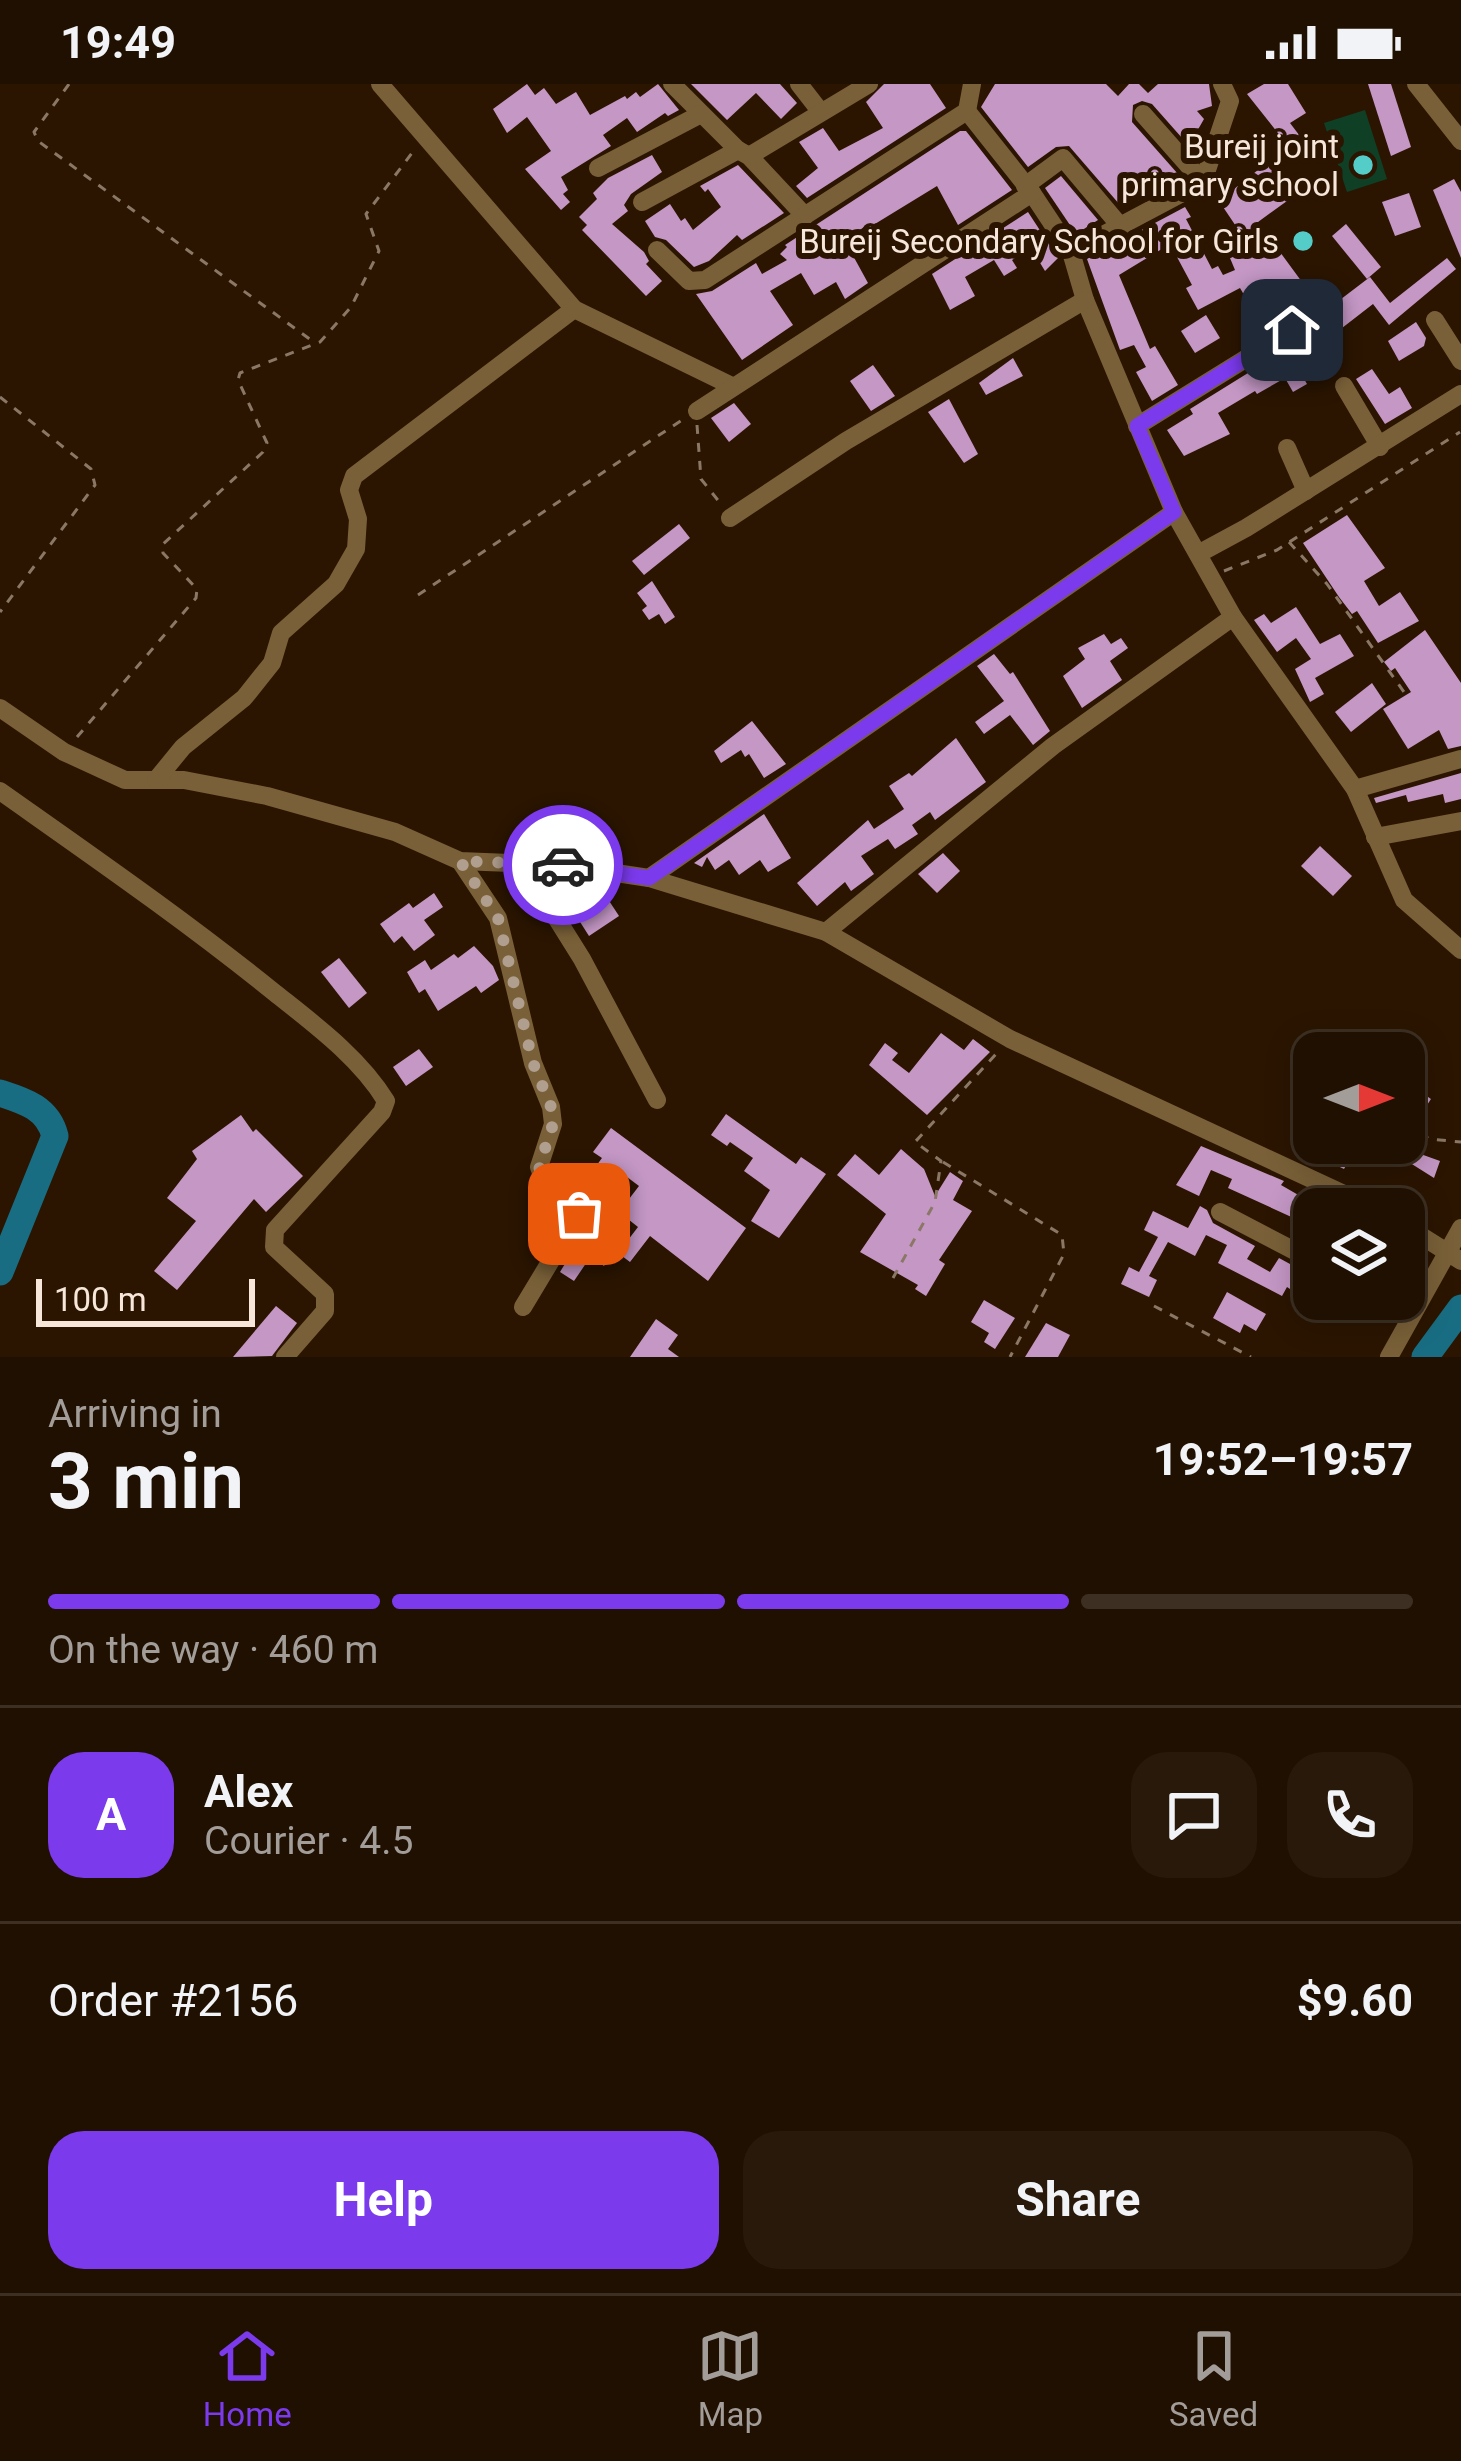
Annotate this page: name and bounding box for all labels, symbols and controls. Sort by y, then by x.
text: 19:49 [60,16,176,69]
place label: Bureij joint primary school [1121,127,1339,204]
marker: Bureij joint primary school [1350,152,1376,178]
place label: Bureij Secondary School for Girls [799,222,1279,261]
marker: Bureij Secondary School for Girls [1290,228,1316,254]
pin [1241,279,1343,381]
icon: home [1259,297,1325,363]
courier [503,805,623,925]
icon: car [530,832,596,898]
north arrow [1293,1032,1425,1164]
map controls [1293,1032,1425,1320]
pin [528,1163,630,1265]
icon: bag [546,1181,612,1247]
button: layers [1293,1188,1425,1320]
scale bar [36,1273,255,1326]
text: 100 m [54,1280,147,1319]
text: Arriving in [48,1391,222,1437]
text: 19:52–19:57 [1153,1433,1413,1486]
text: 3 min [48,1436,244,1527]
text: On the way · 460 m [48,1627,379,1673]
button: chat [1131,1752,1257,1878]
button: phone [1287,1752,1413,1878]
text: Alex [204,1765,293,1818]
text: A [96,1788,126,1841]
text: Courier · 4.5 [204,1818,413,1864]
text: Order #2156 [48,1974,298,2027]
text: $9.60 [1297,1974,1413,2027]
button: Help [48,2131,719,2269]
button: Share [743,2131,1413,2269]
tab: Home [203,2323,292,2434]
tab: Map [697,2323,763,2434]
tab: Saved [1169,2323,1258,2434]

